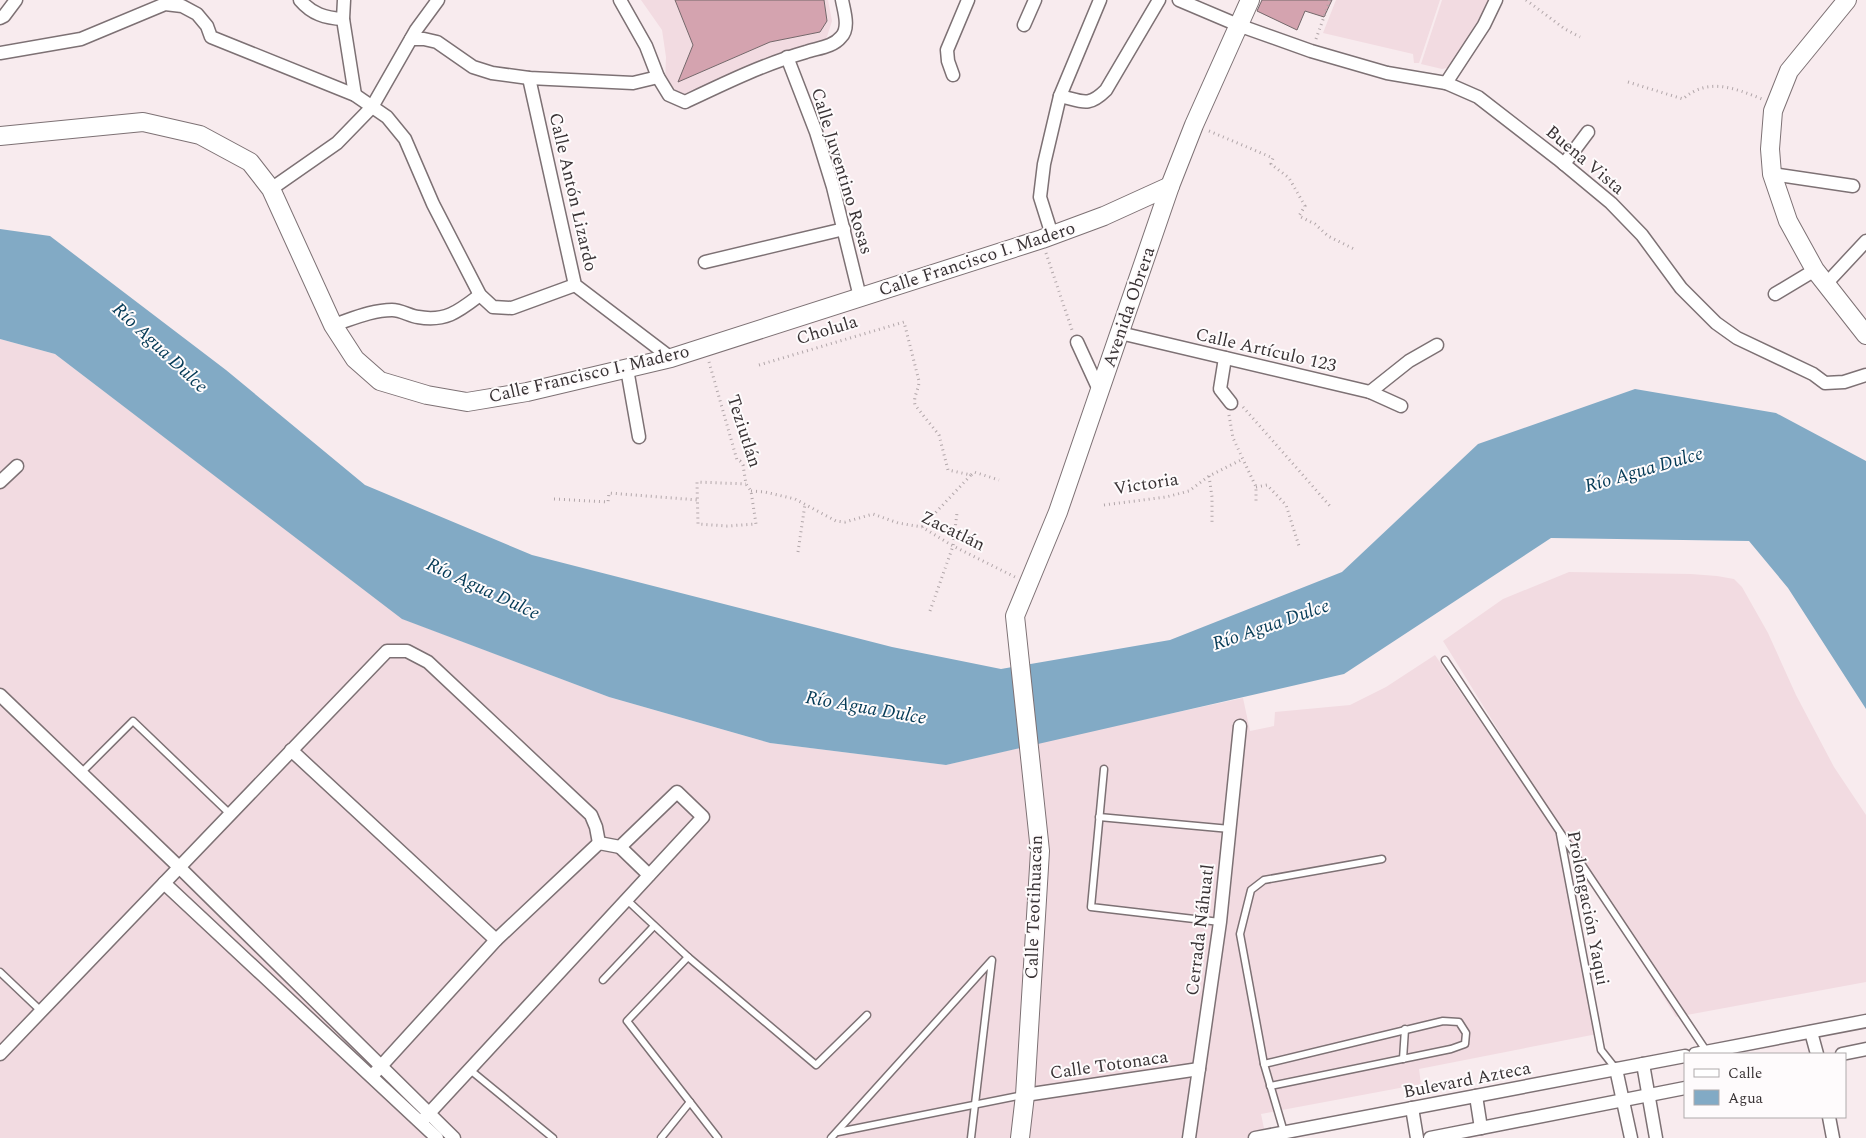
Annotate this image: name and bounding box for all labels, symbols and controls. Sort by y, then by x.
street label: Calle Juventino Rosas [804,84,880,258]
street label: Calle Antón Lizardo [542,110,604,274]
street label: Buena Vista [1540,119,1631,201]
street label: Calle Francisco I. Madero [875,214,1079,304]
street label: Avenida Obrera [1096,243,1162,371]
water label: Río Agua Dulce [105,296,215,400]
street label: Cholula [793,308,861,352]
street label: Calle Artículo 123 [1193,321,1339,379]
street label: Calle Francisco I. Madero [486,338,692,410]
street label: Teziutlán [720,391,768,471]
water label: Río Agua Dulce [1581,439,1707,501]
street label: Victoria [1112,466,1181,502]
street label: Zacatlán [916,504,990,558]
water label: Río Agua Dulce [421,550,545,628]
water label: Río Agua Dulce [1208,591,1334,659]
water label: Río Agua Dulce [803,683,929,733]
street label: Prolongación Yaqui [1560,828,1616,988]
street label: Calle Teotihuacán [1018,834,1050,980]
street label: Cerrada Náhuatl [1179,863,1221,997]
street label: Calle Totonaca [1048,1043,1170,1087]
legend [1684,1053,1846,1118]
street label: Bulevard Azteca [1401,1054,1533,1106]
text: Calle [1728,1062,1762,1085]
text: Agua [1728,1087,1764,1110]

